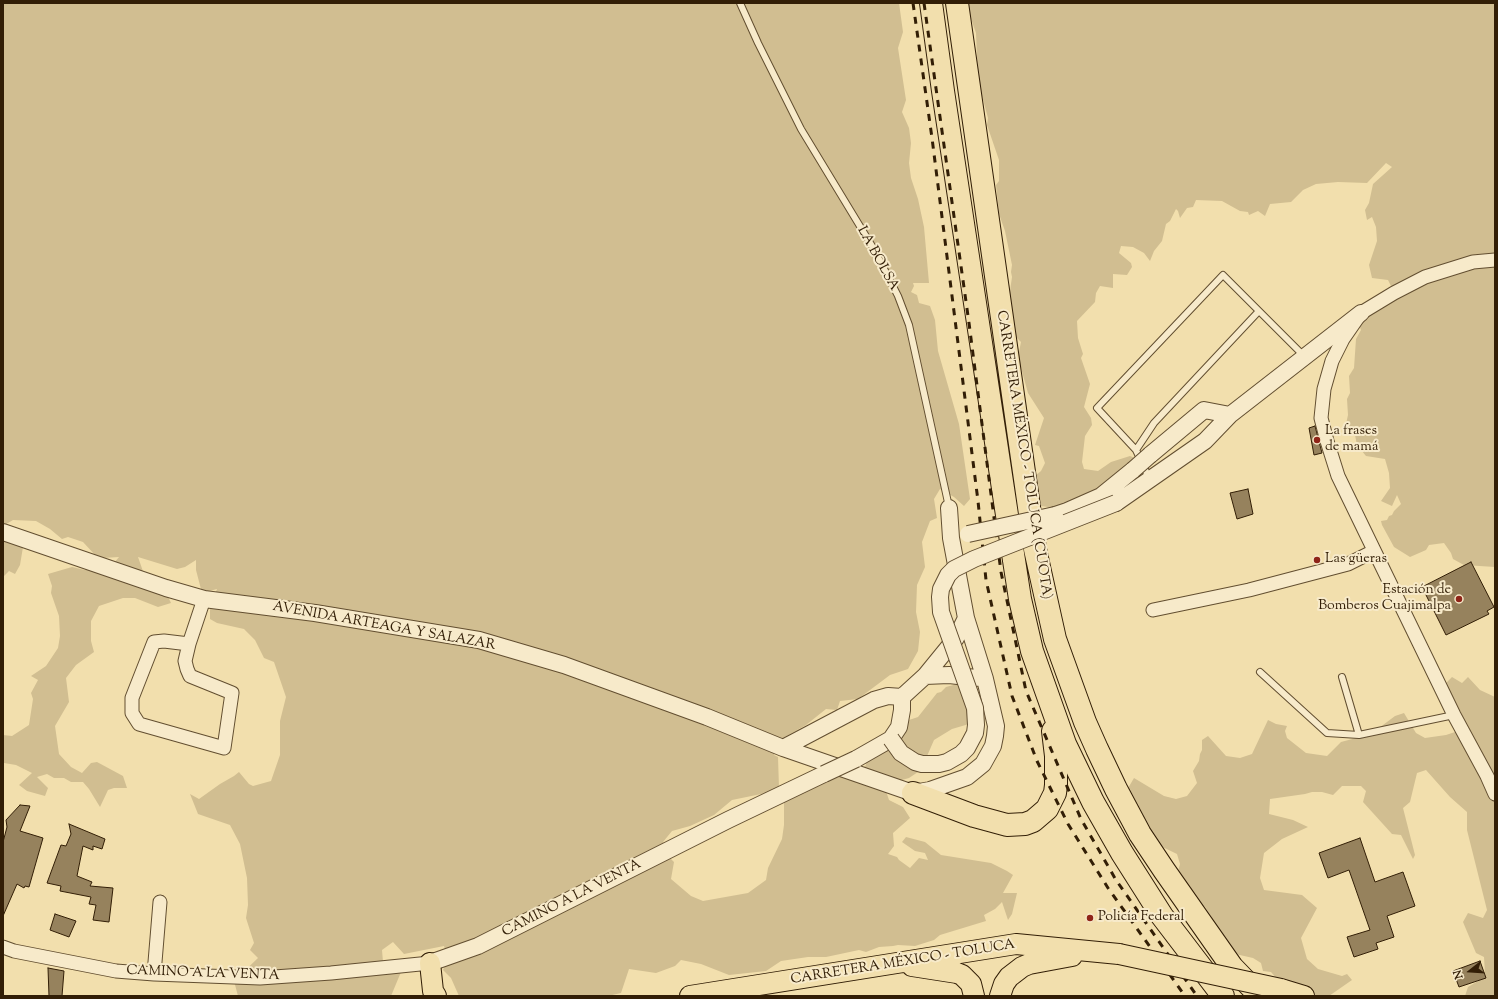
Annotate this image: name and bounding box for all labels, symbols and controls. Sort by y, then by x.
street label: LA BOLSA [852,224,902,294]
street label: CARRETERA MÉXICO - TOLUCA (CUOTA) [992,309,1054,601]
place label: La frases de mamá [1325,424,1378,456]
marker: La frases de mamá [1312,435,1322,445]
place label: Las güeras [1325,552,1387,568]
marker: Las güeras [1312,555,1322,565]
place label: Estación de Bomberos Cuajimalpa [1318,583,1451,616]
marker: Estación de Bomberos Cuajimalpa [1454,594,1464,604]
street label: AVENIDA ARTEAGA Y SALAZAR [271,599,497,655]
street label: CAMINO A LA VENTA [500,857,644,941]
place label: Policía Federal [1098,910,1184,926]
marker: Policía Federal [1085,913,1095,923]
street label: CARRETERA MÉXICO - TOLUCA [790,937,1016,989]
north arrow [1450,951,1490,991]
street label: CAMINO A LA VENTA [126,963,280,985]
text: N [1450,968,1467,981]

